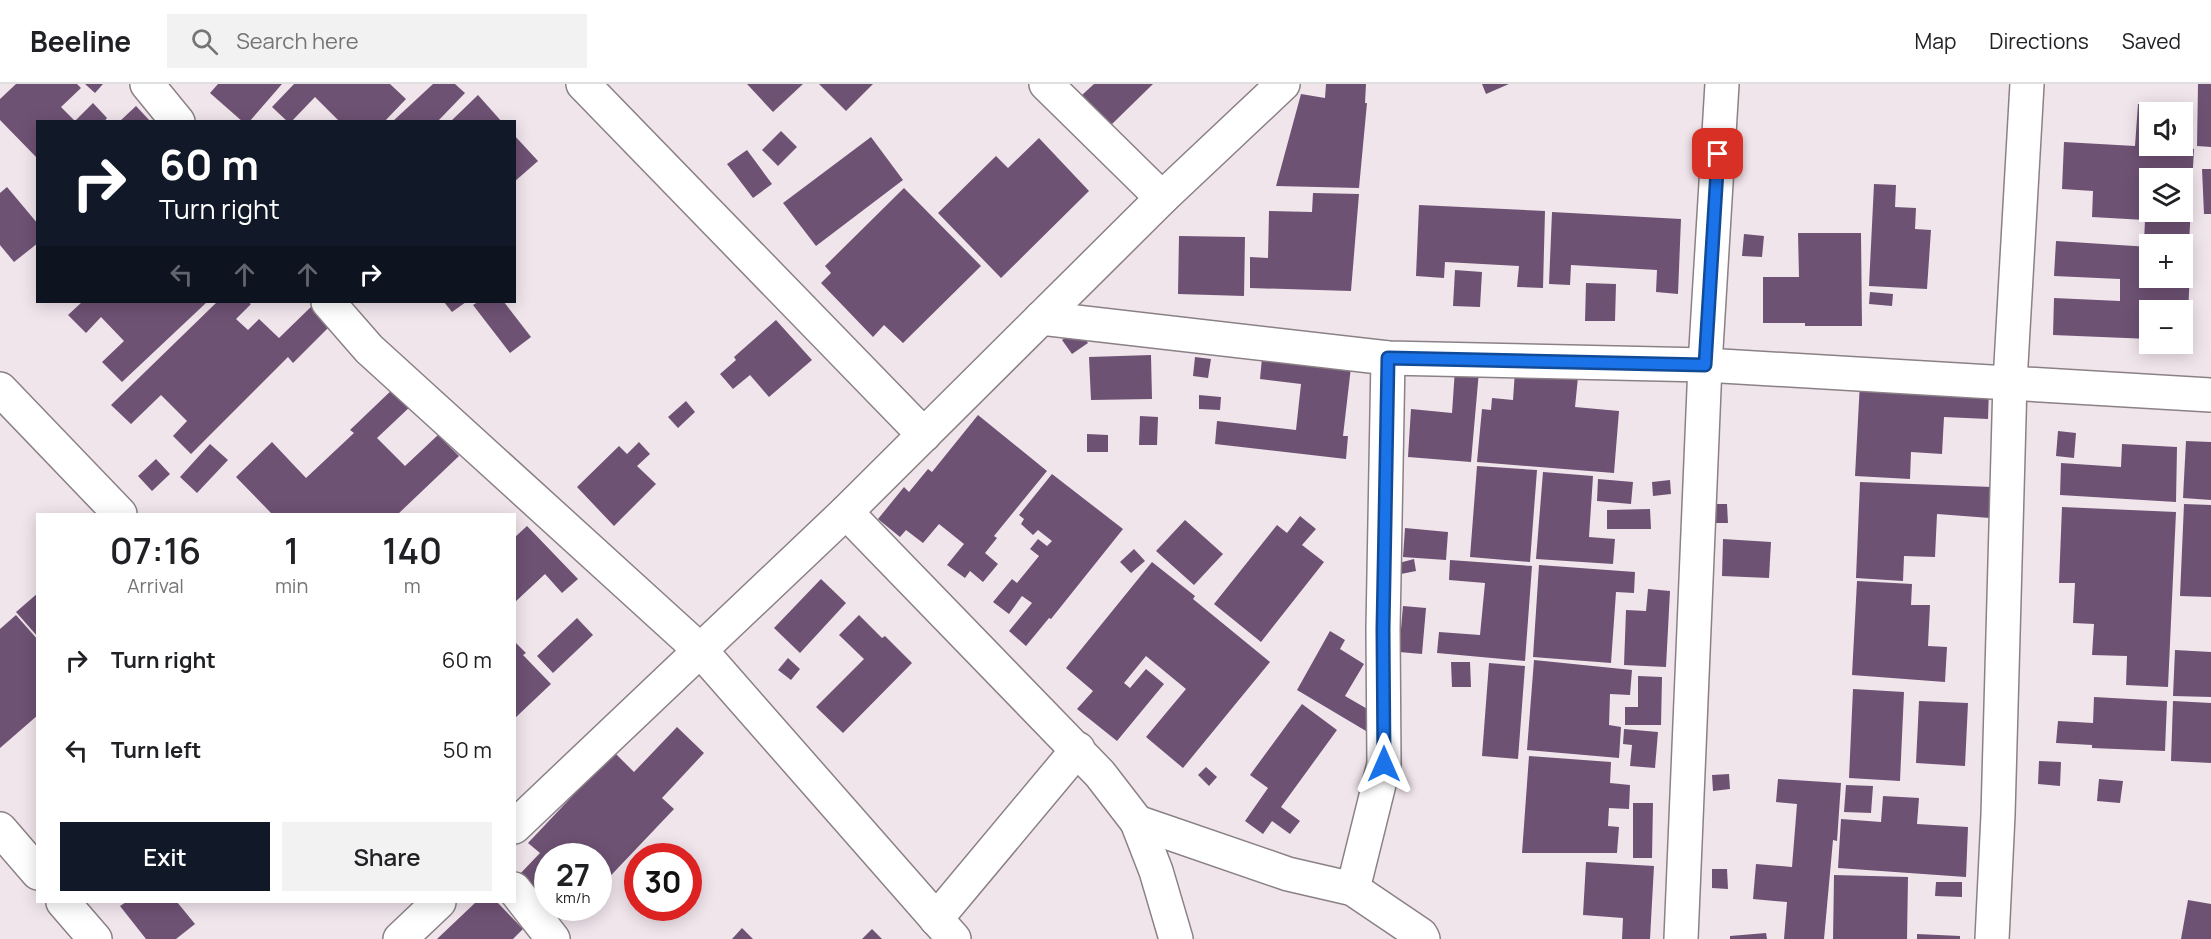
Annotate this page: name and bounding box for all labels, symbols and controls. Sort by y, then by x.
search box [167,14,587,68]
text: Beeline [30,22,131,60]
icon: search [188,25,221,58]
text: Search here [236,26,359,56]
text: Map [1915,27,1956,55]
text: Directions [1989,27,2089,55]
text: Saved [2122,27,2181,55]
map controls [2139,102,2193,354]
button: sound [2139,102,2193,156]
pin [1692,128,1743,179]
text: 60 m [159,135,259,193]
icon: arrive [1701,137,1734,170]
icon: right [60,144,138,222]
button: layers [2139,168,2193,222]
text: Turn right [159,190,280,227]
button: + [2139,234,2193,288]
icon: left [165,258,198,291]
icon: ahead [228,258,261,291]
icon: ahead [291,258,324,291]
icon: right [354,258,387,291]
button: − [2139,300,2193,354]
text: 07:16 [110,526,201,575]
text: 1 [284,526,299,575]
text: 140 [382,526,442,575]
text: Arrival [127,572,184,599]
text: min [275,572,308,599]
text: m [404,572,421,599]
icon: right [60,644,93,677]
text: Turn right [111,645,216,675]
text: 60 m [442,645,492,675]
position arrow [1352,732,1416,796]
icon: left [60,734,93,767]
text: Turn left [111,735,201,765]
text: 50 m [443,735,492,765]
button: Exit [60,822,270,891]
button: Share [282,822,492,891]
speed limit sign: 30 [624,843,702,921]
text: 27 [556,854,590,895]
text: km/h [556,887,590,908]

